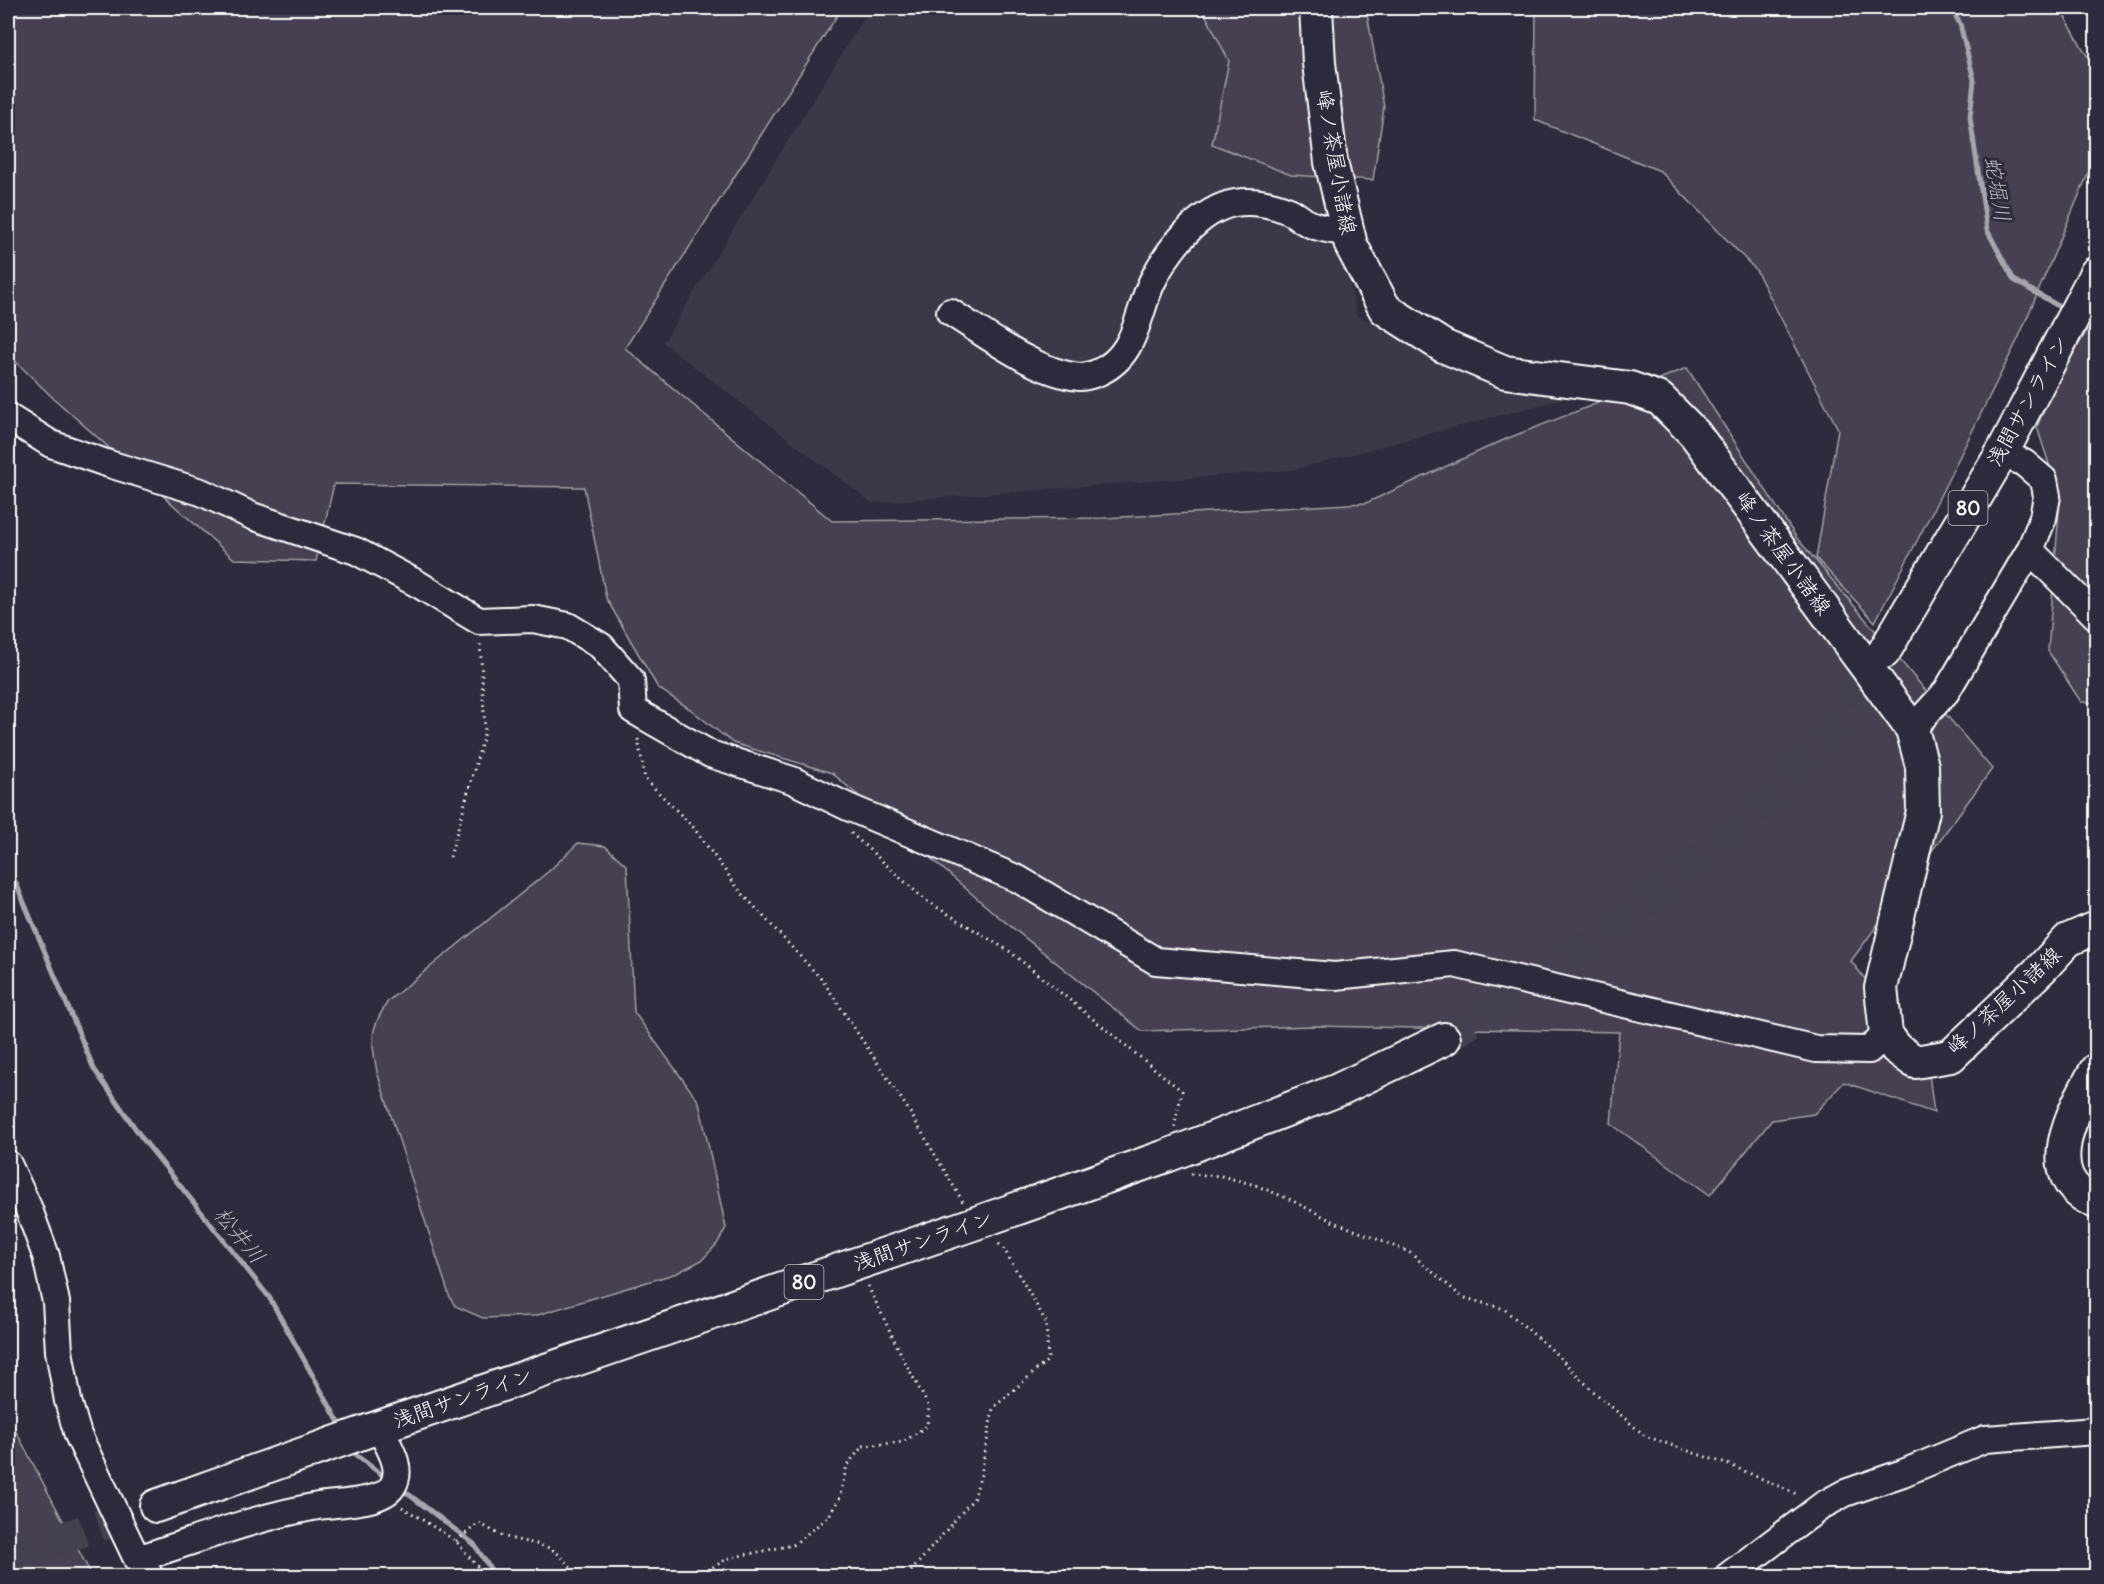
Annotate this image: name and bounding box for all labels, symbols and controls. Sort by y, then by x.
street label: 峰ノ茶屋小諸線 [1310,87,1363,237]
water label: 蛇堀川 [1978,154,2018,224]
street label: 浅間サンライン [1980,330,2075,471]
street label: 峰ノ茶屋小諸線 [1729,485,1838,620]
road number: 80 [1948,491,1988,525]
street label: 峰ノ茶屋小諸線 [1941,941,2067,1061]
water label: 松井川 [208,1201,272,1269]
street label: 浅間サンライン [849,1204,996,1277]
road number: 80 [784,1265,824,1299]
street label: 浅間サンライン [389,1361,536,1434]

